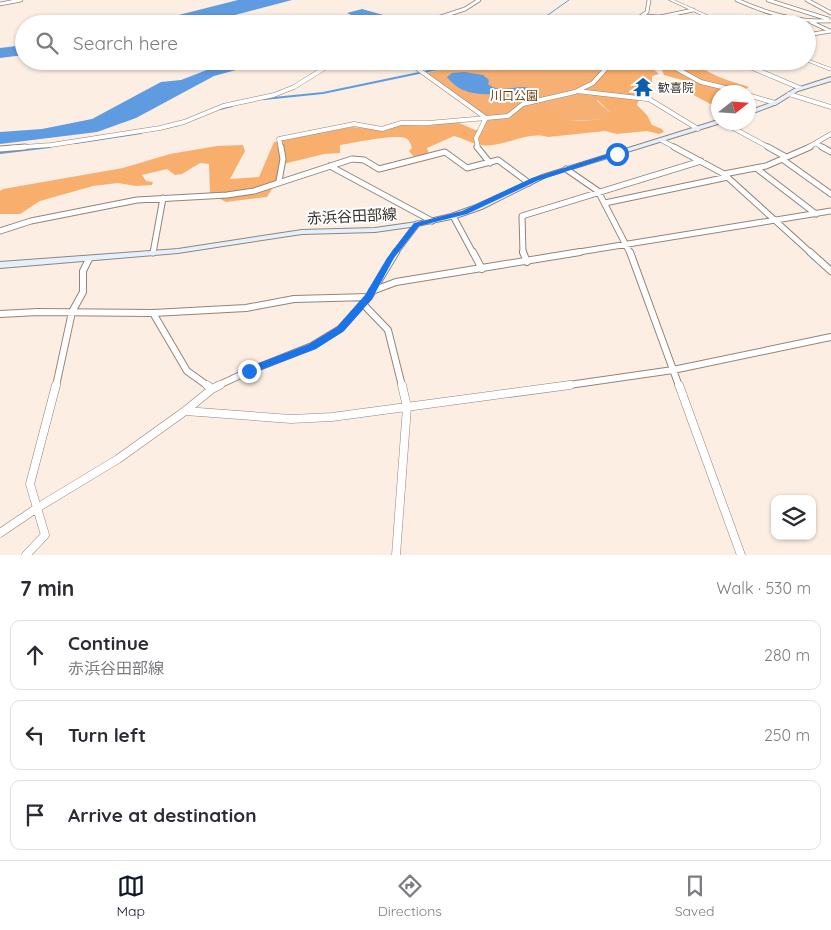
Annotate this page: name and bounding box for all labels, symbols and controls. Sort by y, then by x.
search box [15,15,816,70]
icon: search [33,29,61,57]
text: Search here [73,31,178,55]
temple icon: 歓喜院 [632,76,654,98]
place label: 歓喜院 [658,80,694,95]
north arrow [711,85,756,130]
park label: 川口公園 [490,88,538,103]
route start [606,143,629,166]
street label: 赤浜谷田部線 [307,204,397,228]
route end [238,360,261,383]
map controls [771,495,816,540]
button: layers [771,495,816,540]
text: 7 min [20,575,74,601]
text: Walk · 530 m [716,578,811,598]
text: Continue [68,631,149,655]
icon: ahead [21,641,49,669]
text: 280 m [764,645,810,665]
text: 赤浜谷田部線 [68,658,164,678]
icon: left [21,721,49,749]
text: Turn left [68,723,146,747]
text: 250 m [764,725,810,745]
icon: arrive [21,801,49,829]
text: Arrive at destination [68,803,257,827]
tab: Map [116,872,145,920]
tab: Directions [378,872,442,920]
tab: Saved [675,872,715,920]

